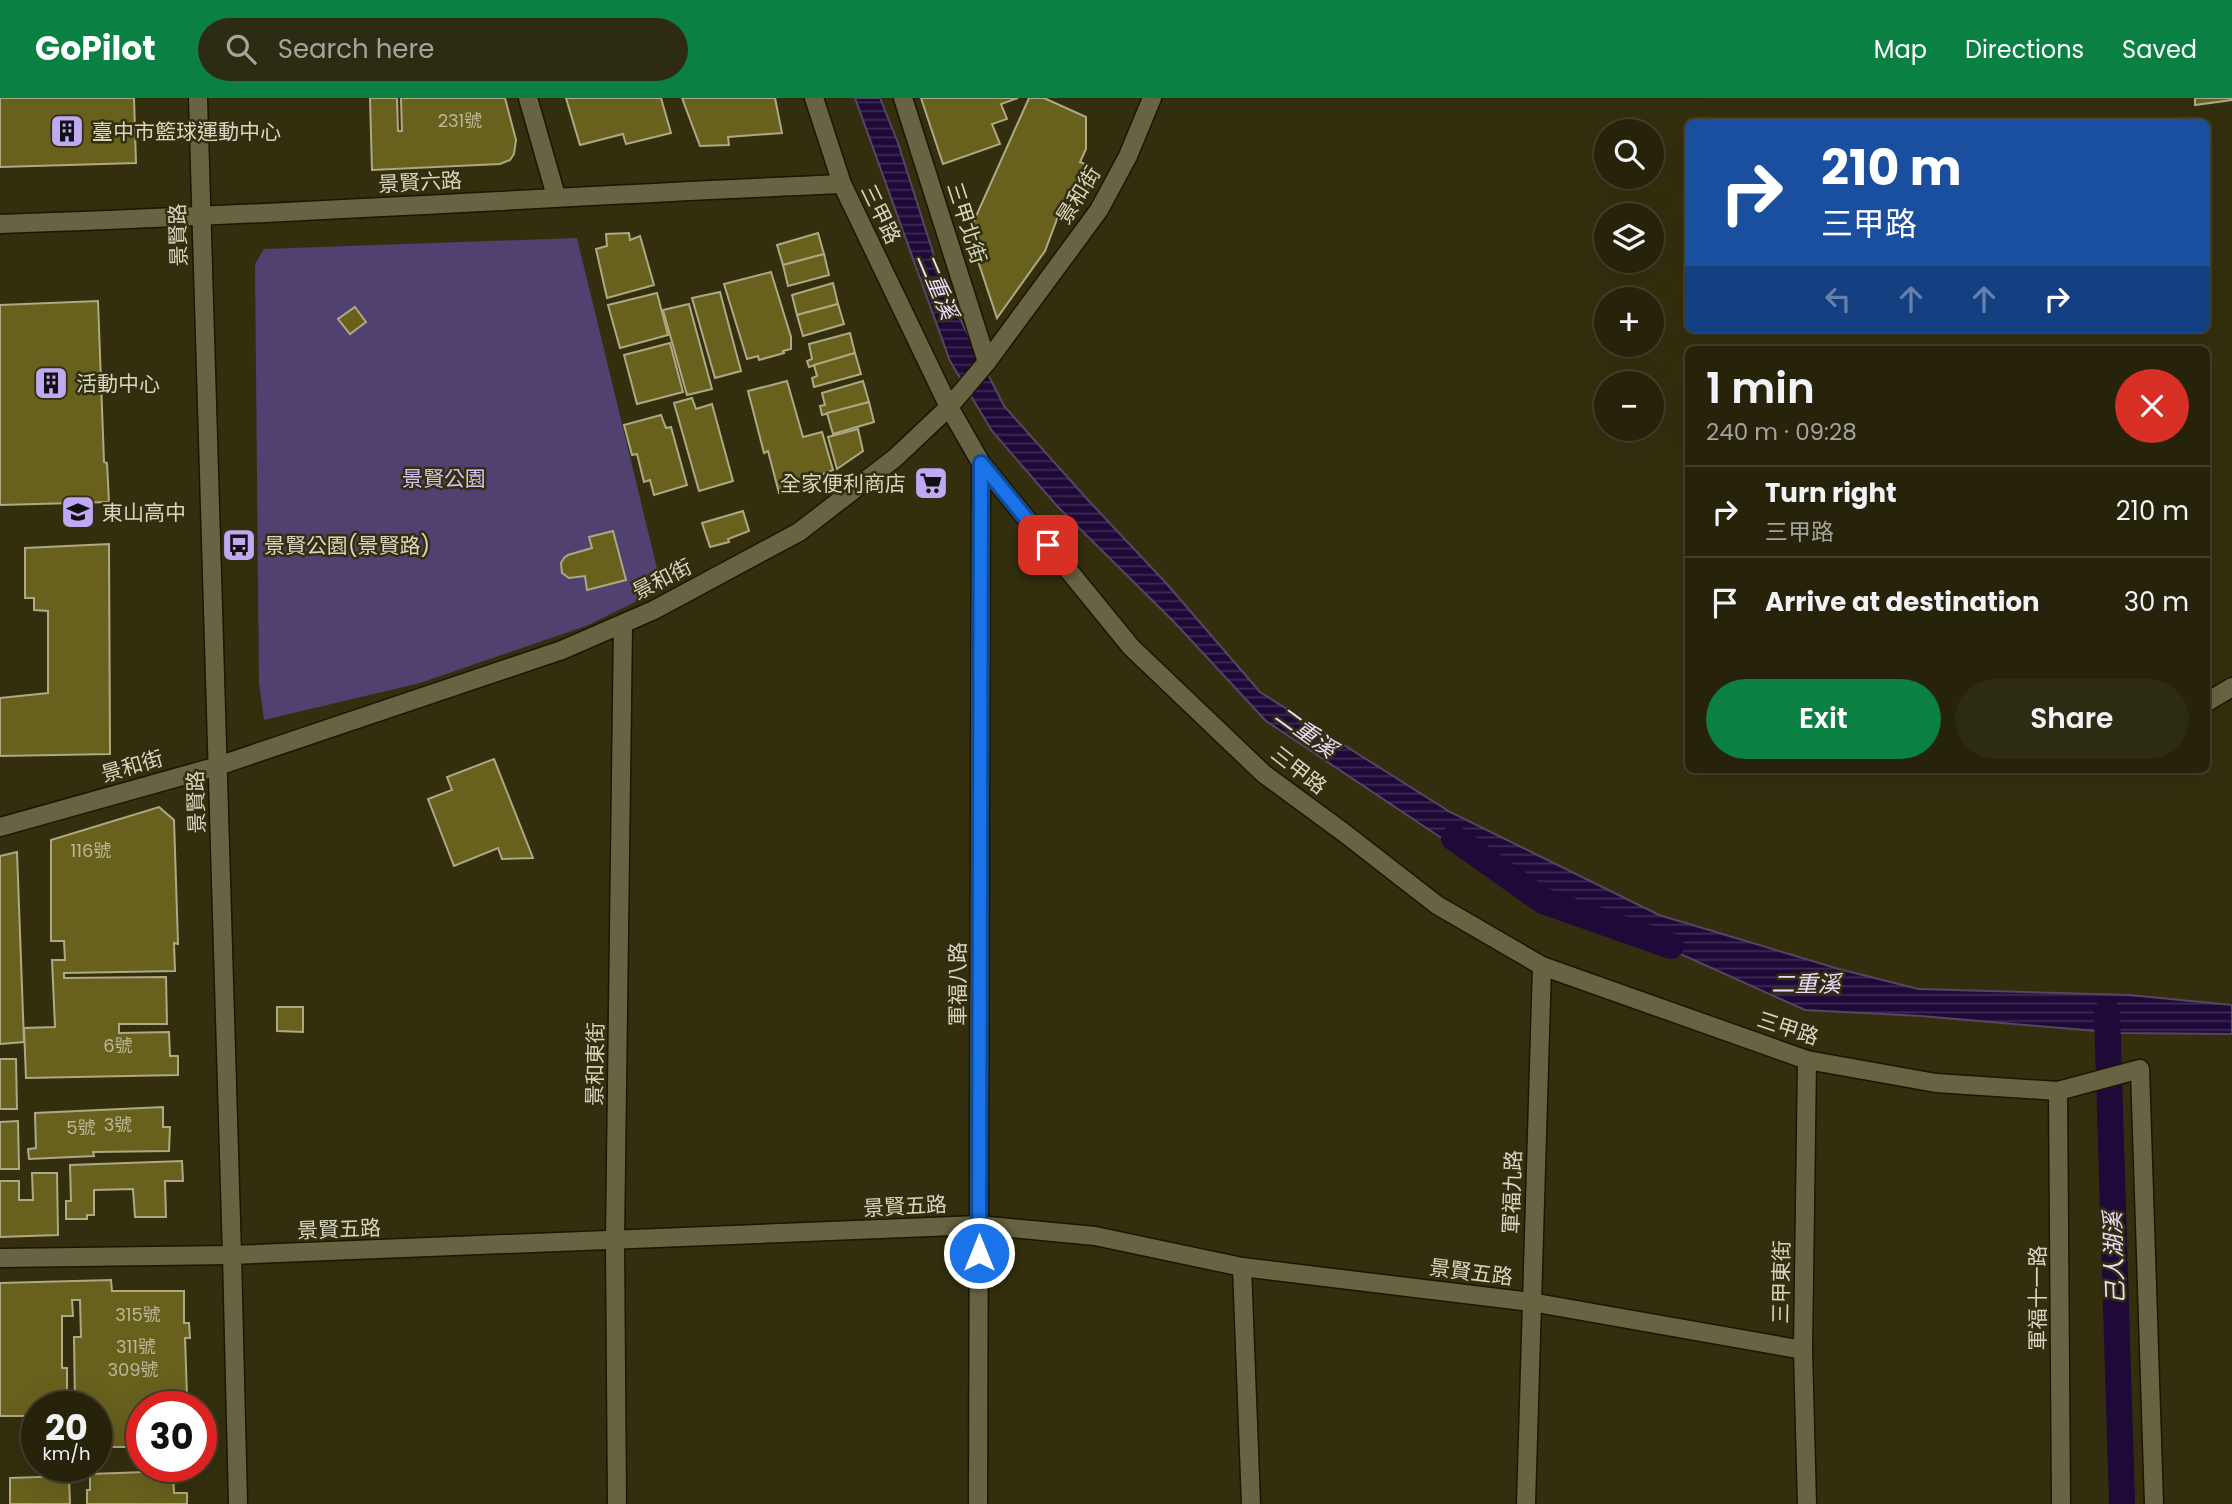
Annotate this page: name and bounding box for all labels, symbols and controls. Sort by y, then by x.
search box [198,18,688,81]
text: GoPilot [35,25,156,72]
icon: search [222,30,260,68]
text: Search here [278,31,434,67]
text: Map [1874,33,1927,66]
text: Directions [1965,33,2084,66]
text: Saved [2122,33,2197,66]
house number: 231號 [438,108,482,133]
building icon: 臺中市籃球運動中心 [48,112,86,150]
place label: 臺中市籃球運動中心 [92,117,281,146]
map controls [1594,119,1664,441]
button: search [1594,119,1664,189]
text: 210 m [1821,134,1962,202]
icon: right [1706,147,1797,238]
street label: 景和街 [1049,161,1107,229]
street label: 景賢六路 [377,165,463,199]
street label: 三甲路 [854,179,908,249]
street label: 三甲北街 [940,179,994,267]
text: 三甲路 [1821,201,1917,246]
street label: 景賢路 [162,203,194,267]
button: layers [1594,203,1664,273]
water label: 二重溪 [909,248,966,327]
icon: left [1819,280,1857,318]
icon: ahead [1892,280,1930,318]
icon: ahead [1965,280,2003,318]
icon: right [2038,280,2076,318]
button: + [1594,287,1664,357]
text: 1 min [1706,359,1815,418]
building icon: 活動中心 [32,364,70,402]
place label: 活動中心 [76,369,160,398]
button: close [2115,369,2189,443]
button: − [1594,371,1664,441]
text: 240 m · 09:28 [1706,416,1857,448]
park label: 景賢公園 [402,464,486,493]
supermarket icon: 全家便利商店 [912,464,950,502]
place label: 全家便利商店 [780,469,906,498]
text: Turn right [1765,475,1897,511]
school or university icon: 東山高中 [59,493,97,531]
icon: right [1706,493,1744,531]
text: 210 m [2116,493,2189,529]
place label: 東山高中 [102,498,186,527]
pin [1018,515,1078,575]
text: 三甲路 [1765,516,1834,548]
bus stop icon: 景賢公園(景賢路) [220,526,258,564]
icon: arrive [1029,526,1067,564]
place label: 景賢公園(景賢路) [264,531,430,560]
street label: 景和街 [627,552,697,606]
icon: arrive [1706,584,1744,622]
text: Arrive at destination [1765,584,2040,620]
text: 30 m [2124,584,2189,620]
button: Exit [1706,679,1941,759]
button: Share [1955,679,2189,759]
water label: 二重溪 [1269,699,1346,767]
street label: 三甲路 [1265,739,1333,801]
street label: 景和街 [98,743,166,789]
street label: 景賢路 [180,770,212,834]
house number: 116號 [71,838,111,863]
street label: 軍福八路 [943,942,972,1026]
water label: 二重溪 [1772,968,1844,1000]
street label: 三甲路 [1754,1004,1822,1052]
street label: 景和東街 [580,1022,610,1106]
house number: 6號 [103,1033,133,1058]
house number: 3號 [104,1112,132,1137]
house number: 5號 [66,1115,96,1140]
street label: 軍福九路 [1496,1150,1528,1234]
street label: 景賢五路 [862,1189,948,1223]
water label: 己人湖溪 [2096,1208,2132,1305]
street label: 景賢五路 [297,1213,381,1245]
position arrow [942,1216,1016,1290]
street label: 三甲東街 [1766,1240,1796,1324]
street label: 軍福十一路 [2023,1246,2052,1351]
street label: 景賢五路 [1428,1252,1514,1292]
house number: 315號 [115,1302,161,1327]
house number: 311號 [116,1334,156,1359]
house number: 309號 [107,1357,159,1382]
speed limit sign: 30 [126,1391,217,1482]
text: 20 [45,1403,88,1452]
text: km/h [43,1441,90,1466]

